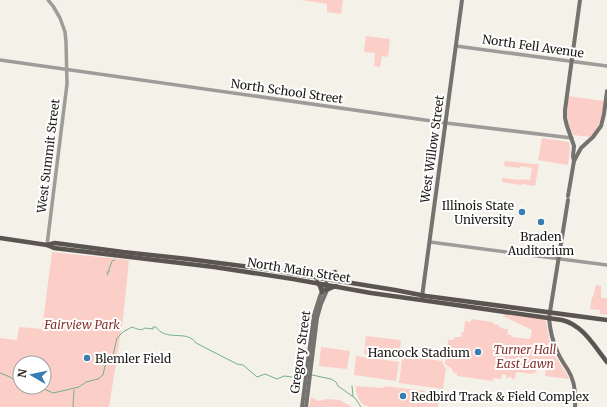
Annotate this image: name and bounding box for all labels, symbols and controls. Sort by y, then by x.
street label: North Fell Avenue [481,31,585,61]
street label: North School Street [230,76,344,106]
street label: West Willow Street [417,94,447,205]
street label: West Summit Street [33,98,62,215]
place label: Illinois State University [442,198,514,227]
marker: Illinois State University [517,207,527,217]
marker: Braden Auditorium [536,217,546,227]
place label: Braden Auditorium [507,229,574,258]
street label: North Main Street [246,254,352,286]
street label: Gregory Street [287,309,313,395]
park label: Fairview Park [43,317,120,332]
park label: Turner Hall East Lawn [494,342,557,371]
place label: Hancock Stadium [368,345,470,360]
marker: Hancock Stadium [473,347,483,357]
place label: Blemler Field [95,351,171,366]
marker: Blemler Field [82,353,92,363]
north arrow [12,355,52,395]
text: N [15,368,30,379]
place label: Redbird Track & Field Complex [411,389,590,404]
marker: Redbird Track & Field Complex [398,391,408,401]

